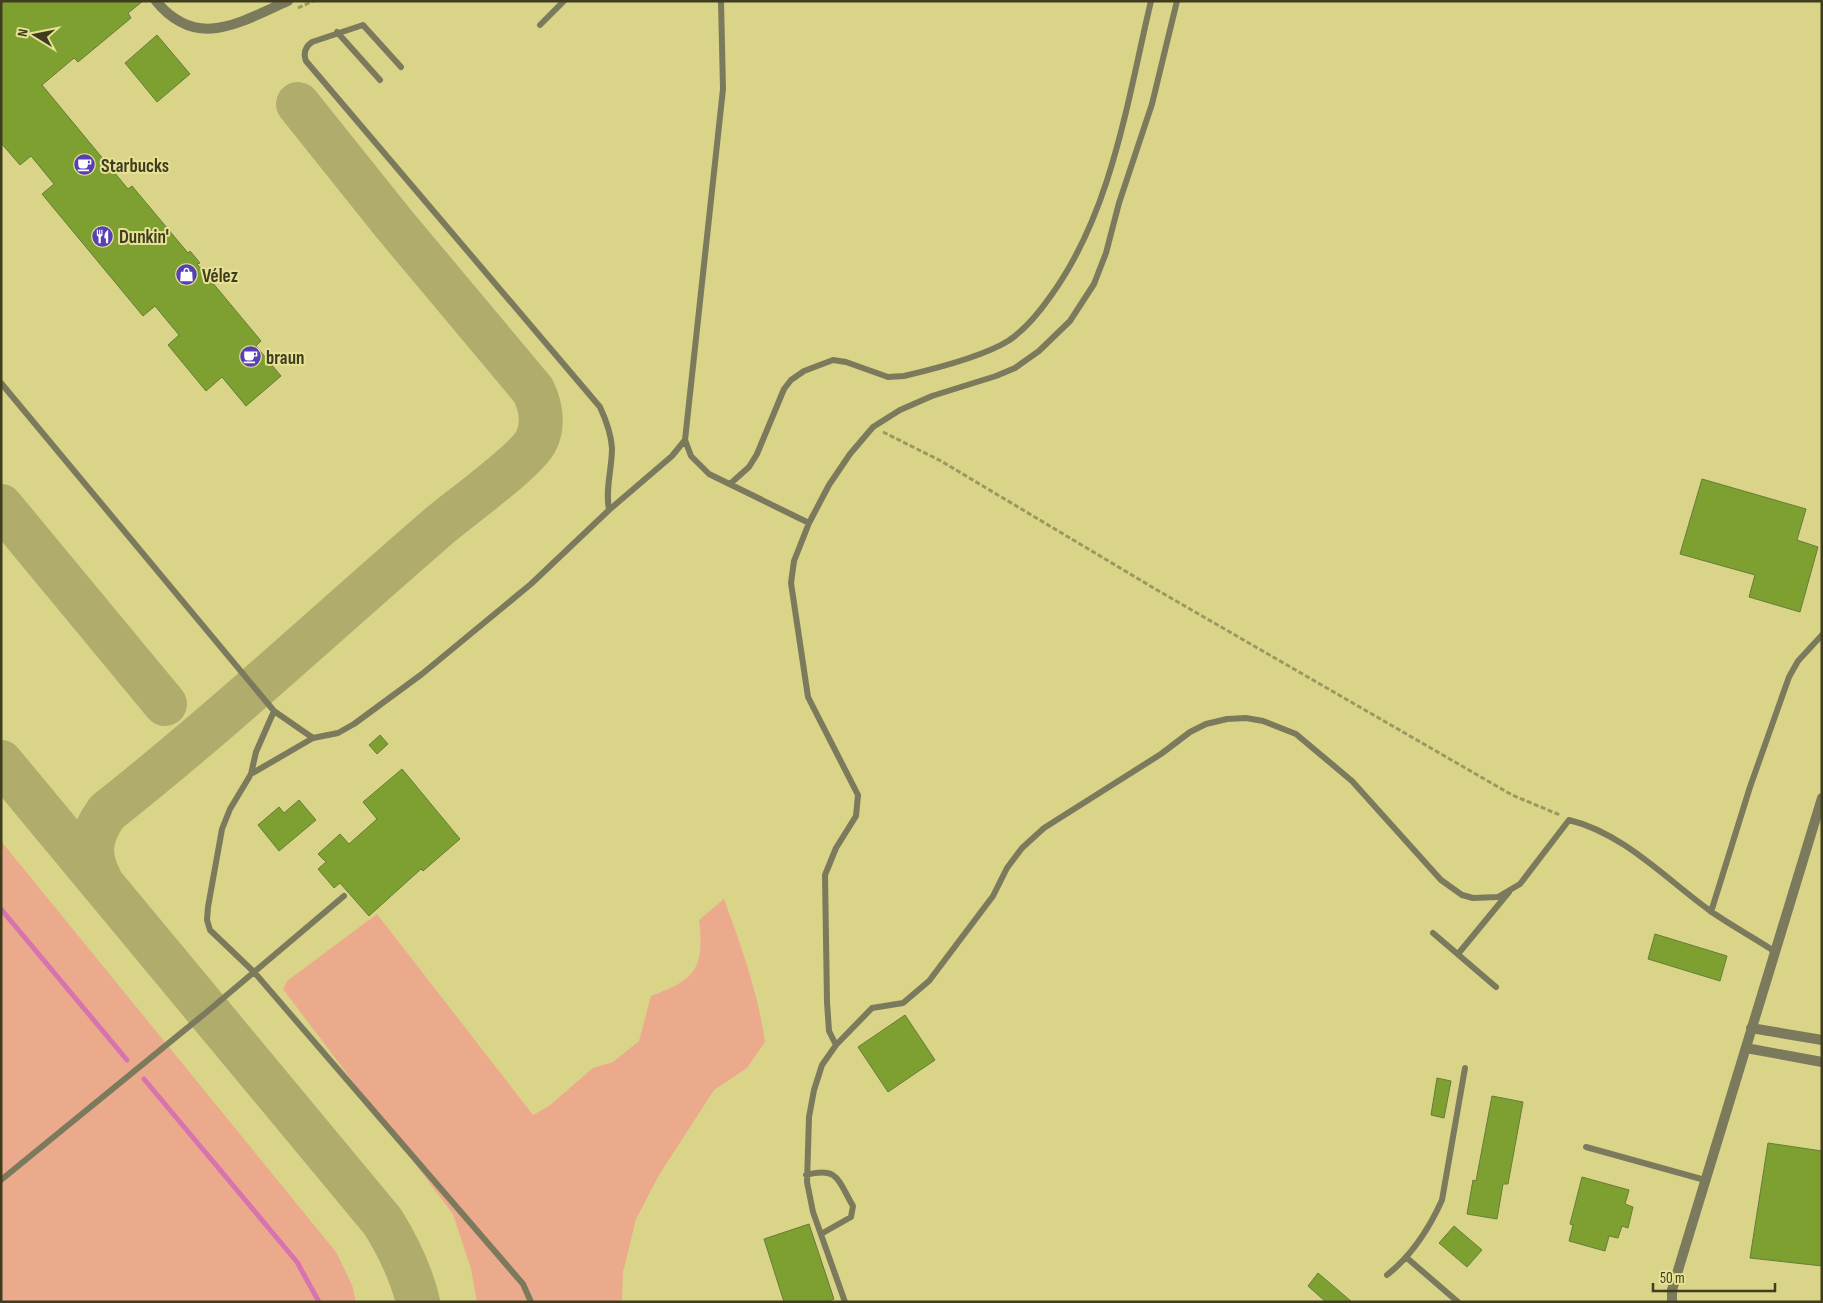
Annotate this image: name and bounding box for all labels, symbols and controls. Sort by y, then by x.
north arrow [10,10,60,60]
text: N [14,28,32,38]
cafe icon: Starbucks [73,153,97,177]
place label: Starbucks [101,155,169,178]
restaurant icon: Dunkin' [91,224,115,248]
place label: Dunkin' [119,226,169,249]
shop icon: Vélez [174,263,198,287]
place label: Vélez [202,265,238,288]
cafe icon: braun [238,345,262,369]
place label: braun [266,347,304,370]
scale bar [1653,1260,1776,1292]
text: 50 m [1660,1269,1685,1288]

